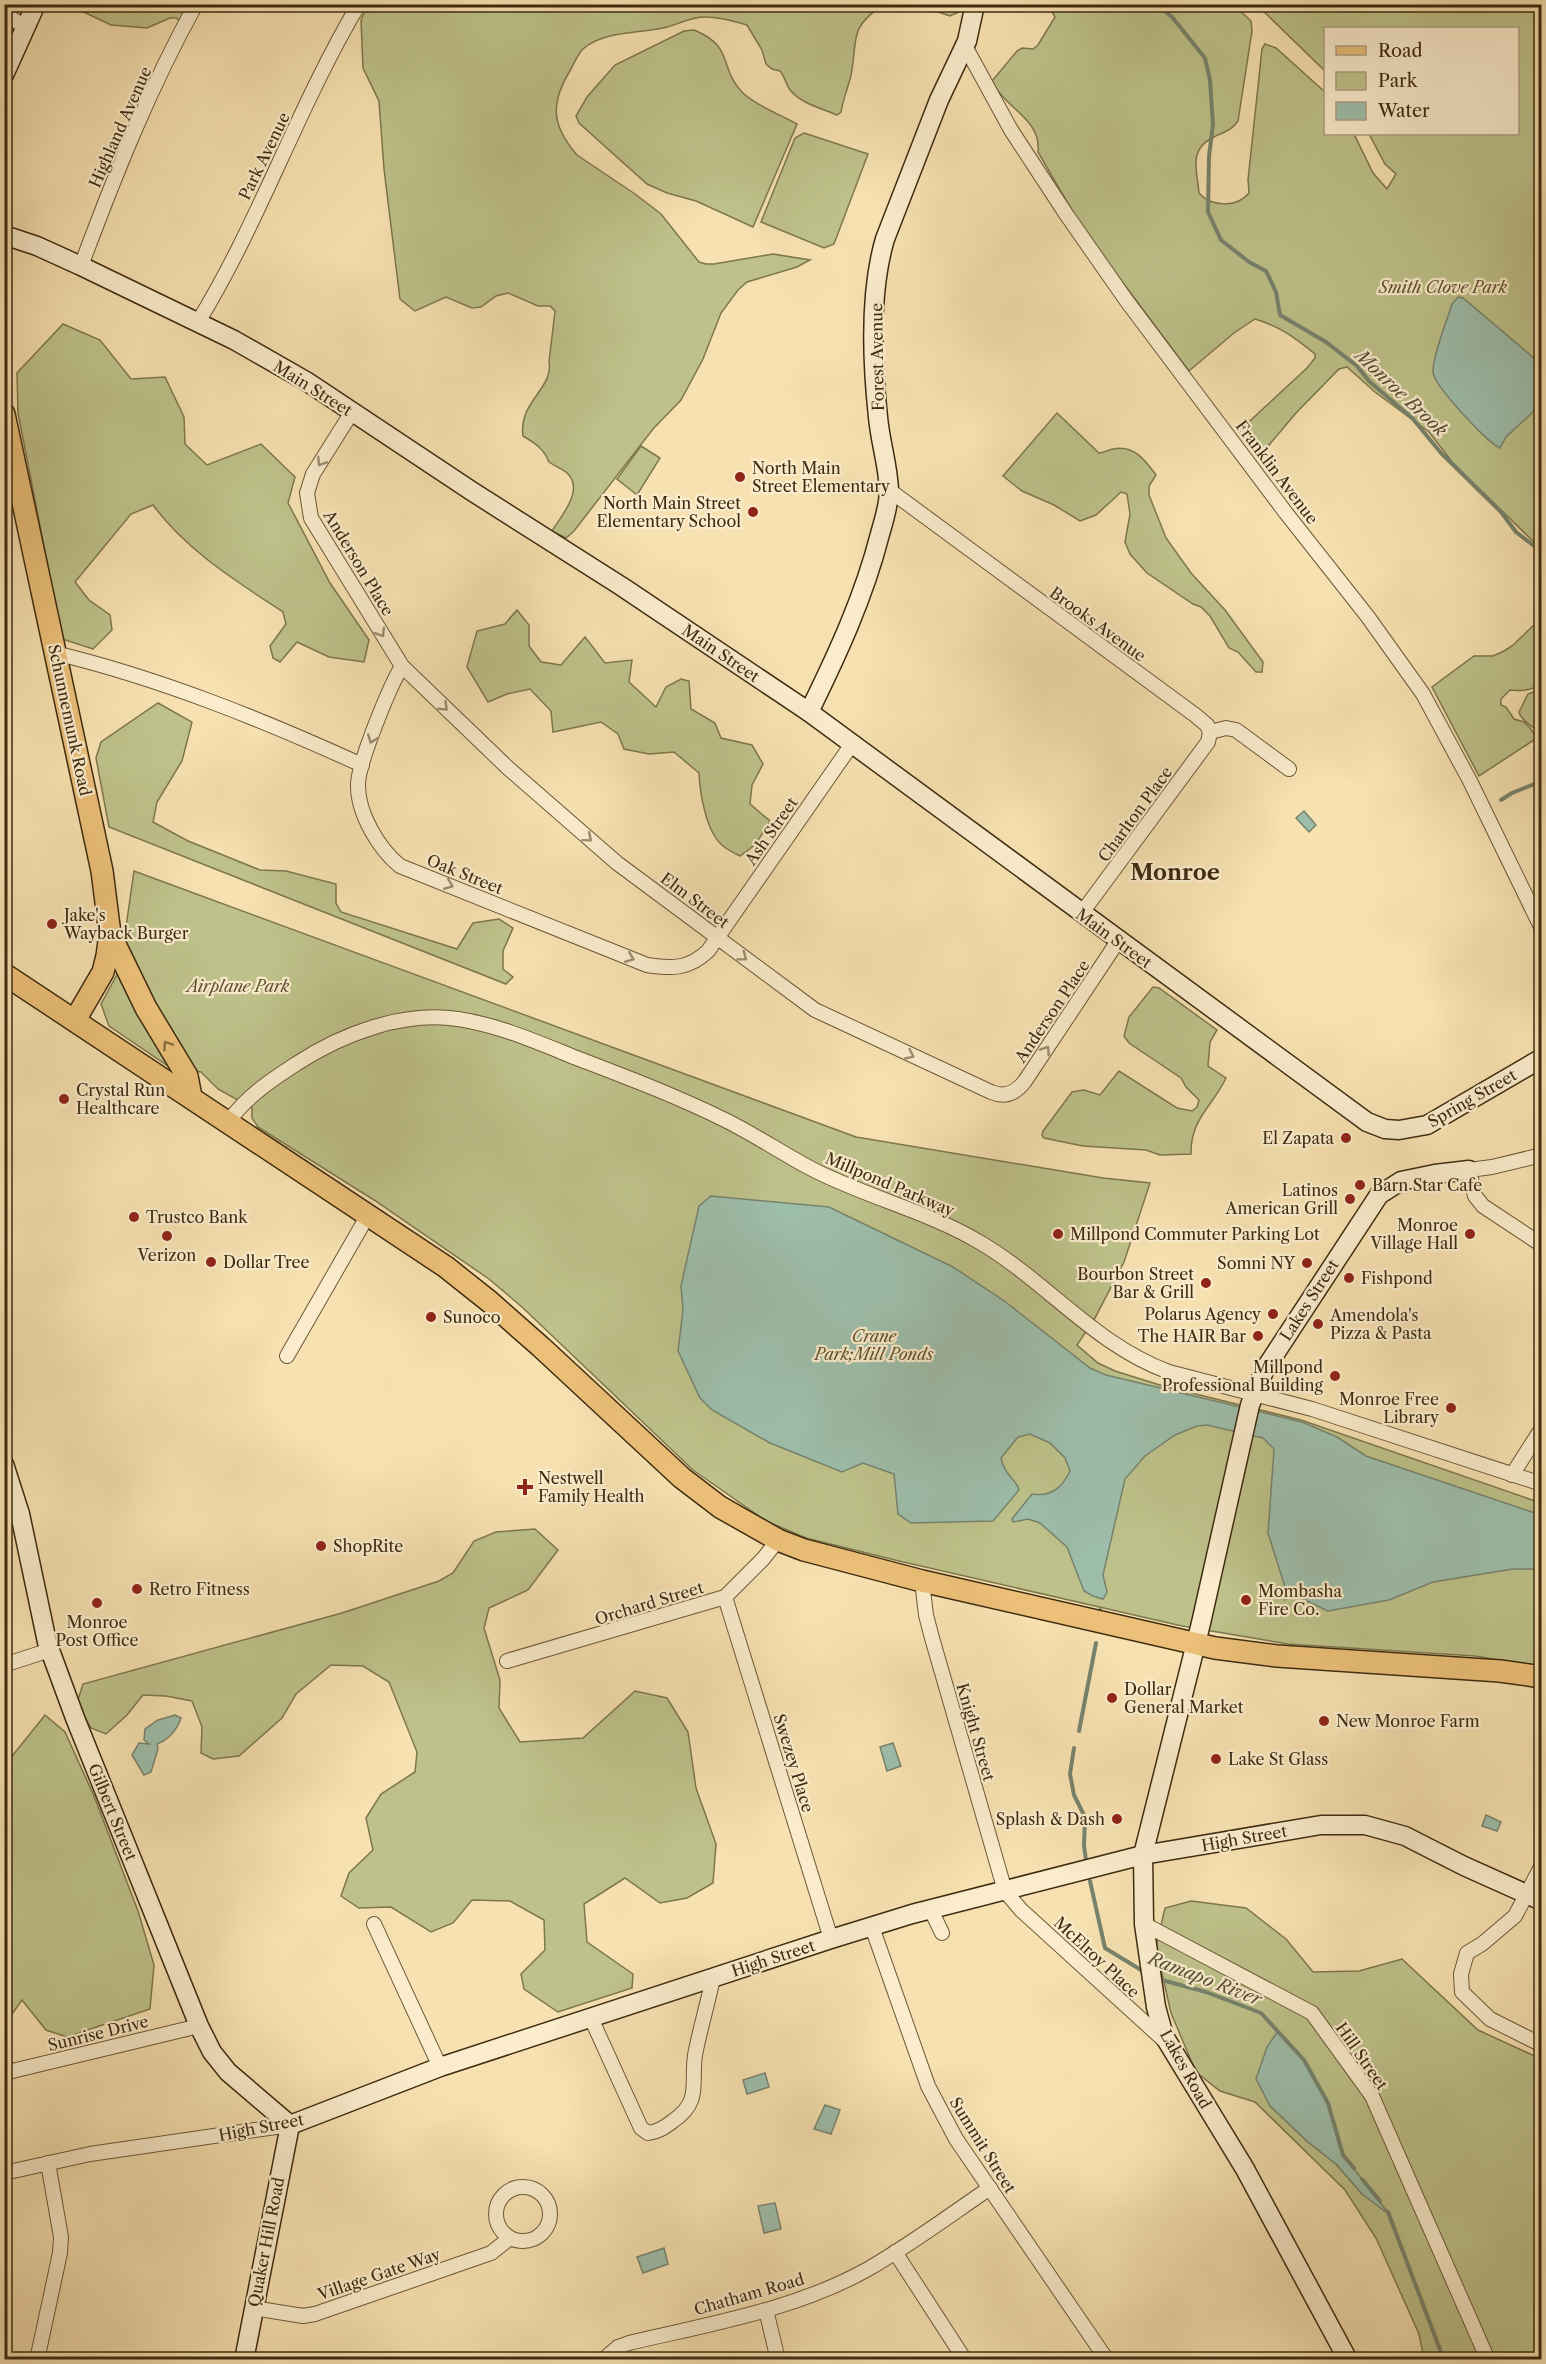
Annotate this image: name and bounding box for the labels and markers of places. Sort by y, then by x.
place label: North Main Street Elementary [752,458,891,496]
marker: North Main Street Elementary [733,470,747,484]
place label: North Main Street Elementary School [597,493,741,531]
marker: North Main Street Elementary School [746,505,760,519]
place label: Jake's Wayback Burger [61,905,189,943]
marker: Jake's Wayback Burger [45,917,59,931]
place label: Crystal Run Healthcare [76,1080,165,1118]
marker: Crystal Run Healthcare [57,1092,71,1106]
place label: El Zapata [1262,1128,1335,1148]
marker: El Zapata [1339,1131,1353,1145]
place label: Barn Star Cafe [1372,1175,1482,1195]
marker: Barn Star Cafe [1353,1178,1367,1192]
place label: Latinos American Grill [1225,1180,1338,1218]
marker: Latinos American Grill [1343,1192,1357,1206]
place label: Trustco Bank [146,1207,248,1227]
marker: Trustco Bank [127,1210,141,1224]
place label: Monroe Village Hall [1370,1215,1458,1253]
place label: Millpond Commuter Parking Lot [1070,1224,1320,1244]
marker: Millpond Commuter Parking Lot [1051,1227,1065,1241]
marker: Monroe Village Hall [1463,1227,1477,1241]
marker: Verizon [160,1229,174,1243]
place label: Verizon [137,1245,196,1265]
place label: Dollar Tree [223,1252,309,1272]
place label: Somni NY [1217,1253,1296,1273]
marker: Dollar Tree [204,1255,218,1269]
marker: Somni NY [1300,1256,1314,1270]
place label: Bourbon Street Bar & Grill [1077,1264,1194,1302]
place label: Fishpond [1361,1268,1433,1288]
marker: Fishpond [1342,1271,1356,1285]
marker: Bourbon Street Bar & Grill [1199,1276,1213,1290]
place label: Polarus Agency [1144,1304,1262,1324]
place label: Amendola's Pizza & Pasta [1329,1305,1432,1343]
place label: Sunoco [443,1307,501,1327]
marker: Polarus Agency [1266,1307,1280,1321]
marker: Sunoco [424,1310,438,1324]
marker: Amendola's Pizza & Pasta [1311,1317,1325,1331]
place label: The HAIR Bar [1138,1326,1246,1346]
marker: The HAIR Bar [1251,1329,1265,1343]
place label: Millpond Professional Building [1162,1357,1324,1395]
marker: Millpond Professional Building [1328,1369,1342,1383]
place label: Monroe Free Library [1339,1389,1440,1427]
marker: Monroe Free Library [1444,1401,1458,1415]
place label: Nestwell Family Health [538,1468,645,1506]
marker: Nestwell Family Health [516,1478,534,1496]
place label: ShopRite [333,1536,403,1556]
marker: ShopRite [314,1539,328,1553]
place label: Retro Fitness [149,1579,250,1599]
place label: Mombasha Fire Co. [1258,1581,1343,1619]
marker: Retro Fitness [130,1582,144,1596]
marker: Mombasha Fire Co. [1239,1593,1253,1607]
marker: Monroe Post Office [90,1596,104,1610]
place label: Monroe Post Office [56,1612,138,1650]
place label: Dollar General Market [1124,1679,1244,1717]
marker: Dollar General Market [1105,1691,1119,1705]
place label: New Monroe Farm [1336,1711,1480,1731]
marker: New Monroe Farm [1317,1714,1331,1728]
place label: Lake St Glass [1228,1749,1328,1769]
marker: Lake St Glass [1209,1752,1223,1766]
place label: Splash & Dash [996,1809,1105,1829]
marker: Splash & Dash [1110,1812,1124,1826]

